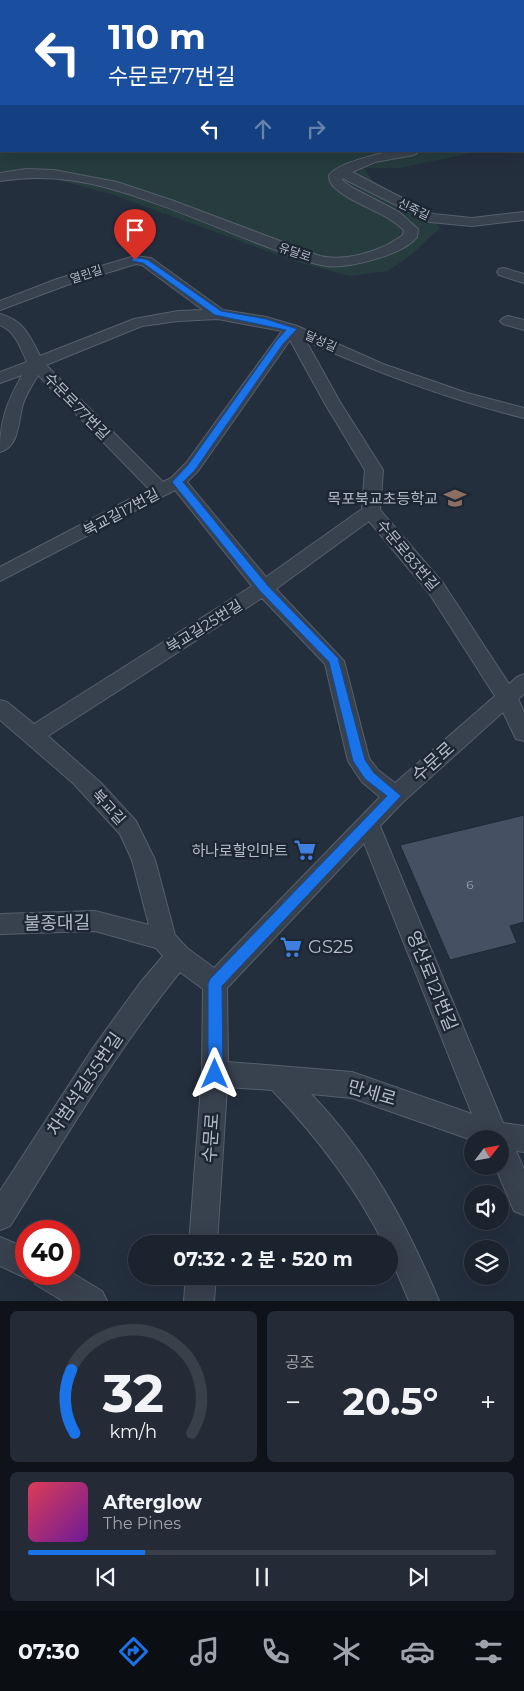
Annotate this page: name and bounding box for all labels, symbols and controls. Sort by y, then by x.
text: 110 m [108,15,206,58]
icon: left [25,20,90,85]
text: 수문로77번길 [108,63,235,90]
icon: left [196,115,224,143]
icon: ahead [249,115,277,143]
icon: right [302,115,330,143]
street label: 신죽길 [396,195,432,223]
pin [114,209,156,260]
icon: arrive [121,216,149,244]
street label: 유달로 [277,240,313,264]
street label: 열린길 [68,262,104,286]
street label: 달성길 [303,327,339,355]
street label: 수문로77번길 [40,368,114,444]
street label: 북교길17번길 [80,484,162,540]
school or university icon: 목포북교초등학교 [442,485,468,511]
place label: 목포북교초등학교 [328,489,438,508]
street label: 수문로83번길 [373,516,443,594]
street label: 북교길25번길 [162,595,246,657]
street label: 수문로 [407,737,459,787]
street label: 북교길 [88,785,130,829]
supermarket icon: 하나로할인마트 [292,837,318,863]
place label: 하나로할인마트 [191,841,288,860]
house number: 6 [466,877,474,892]
street label: 불종대길 [24,911,90,935]
street label: 영산로121번길 [402,928,462,1034]
supermarket icon: GS25 [278,934,304,960]
place label: GS25 [308,936,353,958]
street label: 차범석길35번길 [42,1028,128,1140]
position arrow [188,1047,240,1099]
street label: 만세로 [345,1076,399,1110]
street label: 수문로 [198,1112,224,1164]
north arrow [464,1130,509,1175]
map controls [464,1130,509,1285]
button: sound [464,1185,509,1230]
speed limit sign: 40 [15,1220,80,1285]
button: layers [464,1240,509,1285]
text: 07:32 · 2 분 · 520 m [173,1248,353,1271]
text: 공조 [285,1353,314,1372]
text: 32 [102,1362,164,1425]
text: 20.5° [343,1378,438,1425]
text: − [285,1385,301,1419]
text: + [480,1385,496,1419]
text: km/h [110,1421,157,1442]
text: Afterglow [103,1491,202,1514]
text: The Pines [103,1514,181,1533]
icon: previous [92,1563,120,1591]
icon: pause [248,1563,276,1591]
icon: next [404,1563,432,1591]
icon: directions [116,1634,151,1669]
icon: music [187,1634,222,1669]
icon: phone [258,1634,293,1669]
icon: climate [329,1634,364,1669]
icon: car [400,1634,435,1669]
icon: filters [471,1634,506,1669]
text: 07:30 [18,1638,80,1665]

